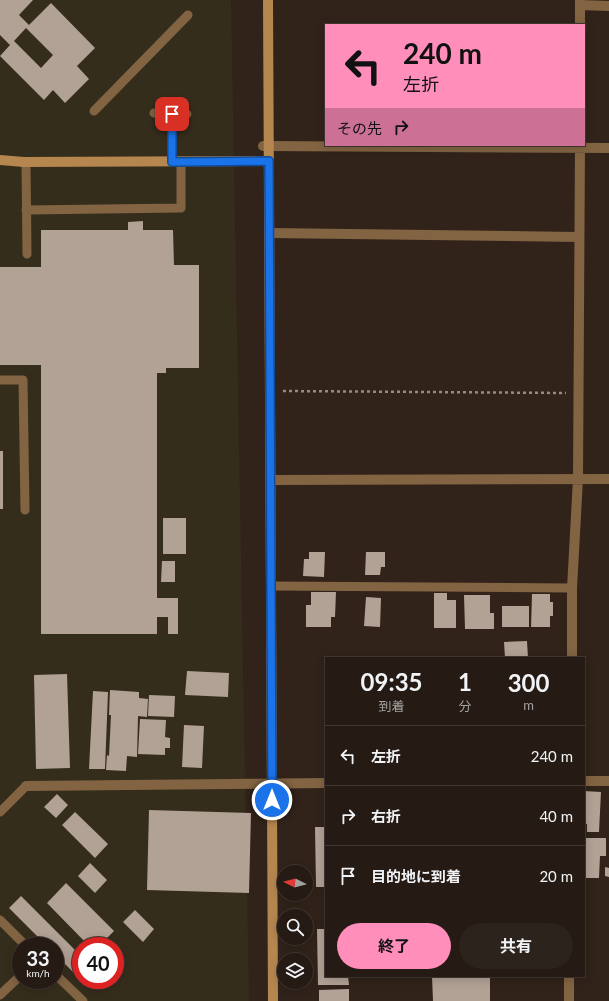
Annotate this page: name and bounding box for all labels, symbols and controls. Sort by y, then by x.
text: 240 m [403,36,482,70]
icon: left [337,40,389,92]
text: 左折 [403,73,439,95]
pin [155,97,189,131]
icon: arrive [161,103,183,125]
icon: right [390,116,412,138]
text: その先 [337,119,382,137]
text: 09:35 [361,667,422,696]
text: 1 [458,667,472,696]
text: 300 [508,668,549,697]
text: m [523,697,534,713]
text: 到着 [379,698,405,714]
text: 分 [459,698,472,714]
icon: left [337,745,359,767]
text: 左折 [371,747,401,765]
text: 240 m [531,747,573,765]
position arrow [251,779,293,821]
icon: right [337,805,359,827]
text: 右折 [371,807,401,825]
text: 40 m [539,807,573,825]
north arrow [277,865,313,901]
map controls [277,865,313,989]
icon: arrive [337,865,359,887]
text: 目的地に到着 [371,867,461,885]
text: 20 m [539,867,573,885]
button: search [277,909,313,945]
button: 終了 [337,923,451,969]
button: 共有 [459,923,573,969]
speed limit sign: 40 [72,937,124,989]
text: 33 [26,946,50,970]
button: layers [277,953,313,989]
text: km/h [26,967,50,979]

